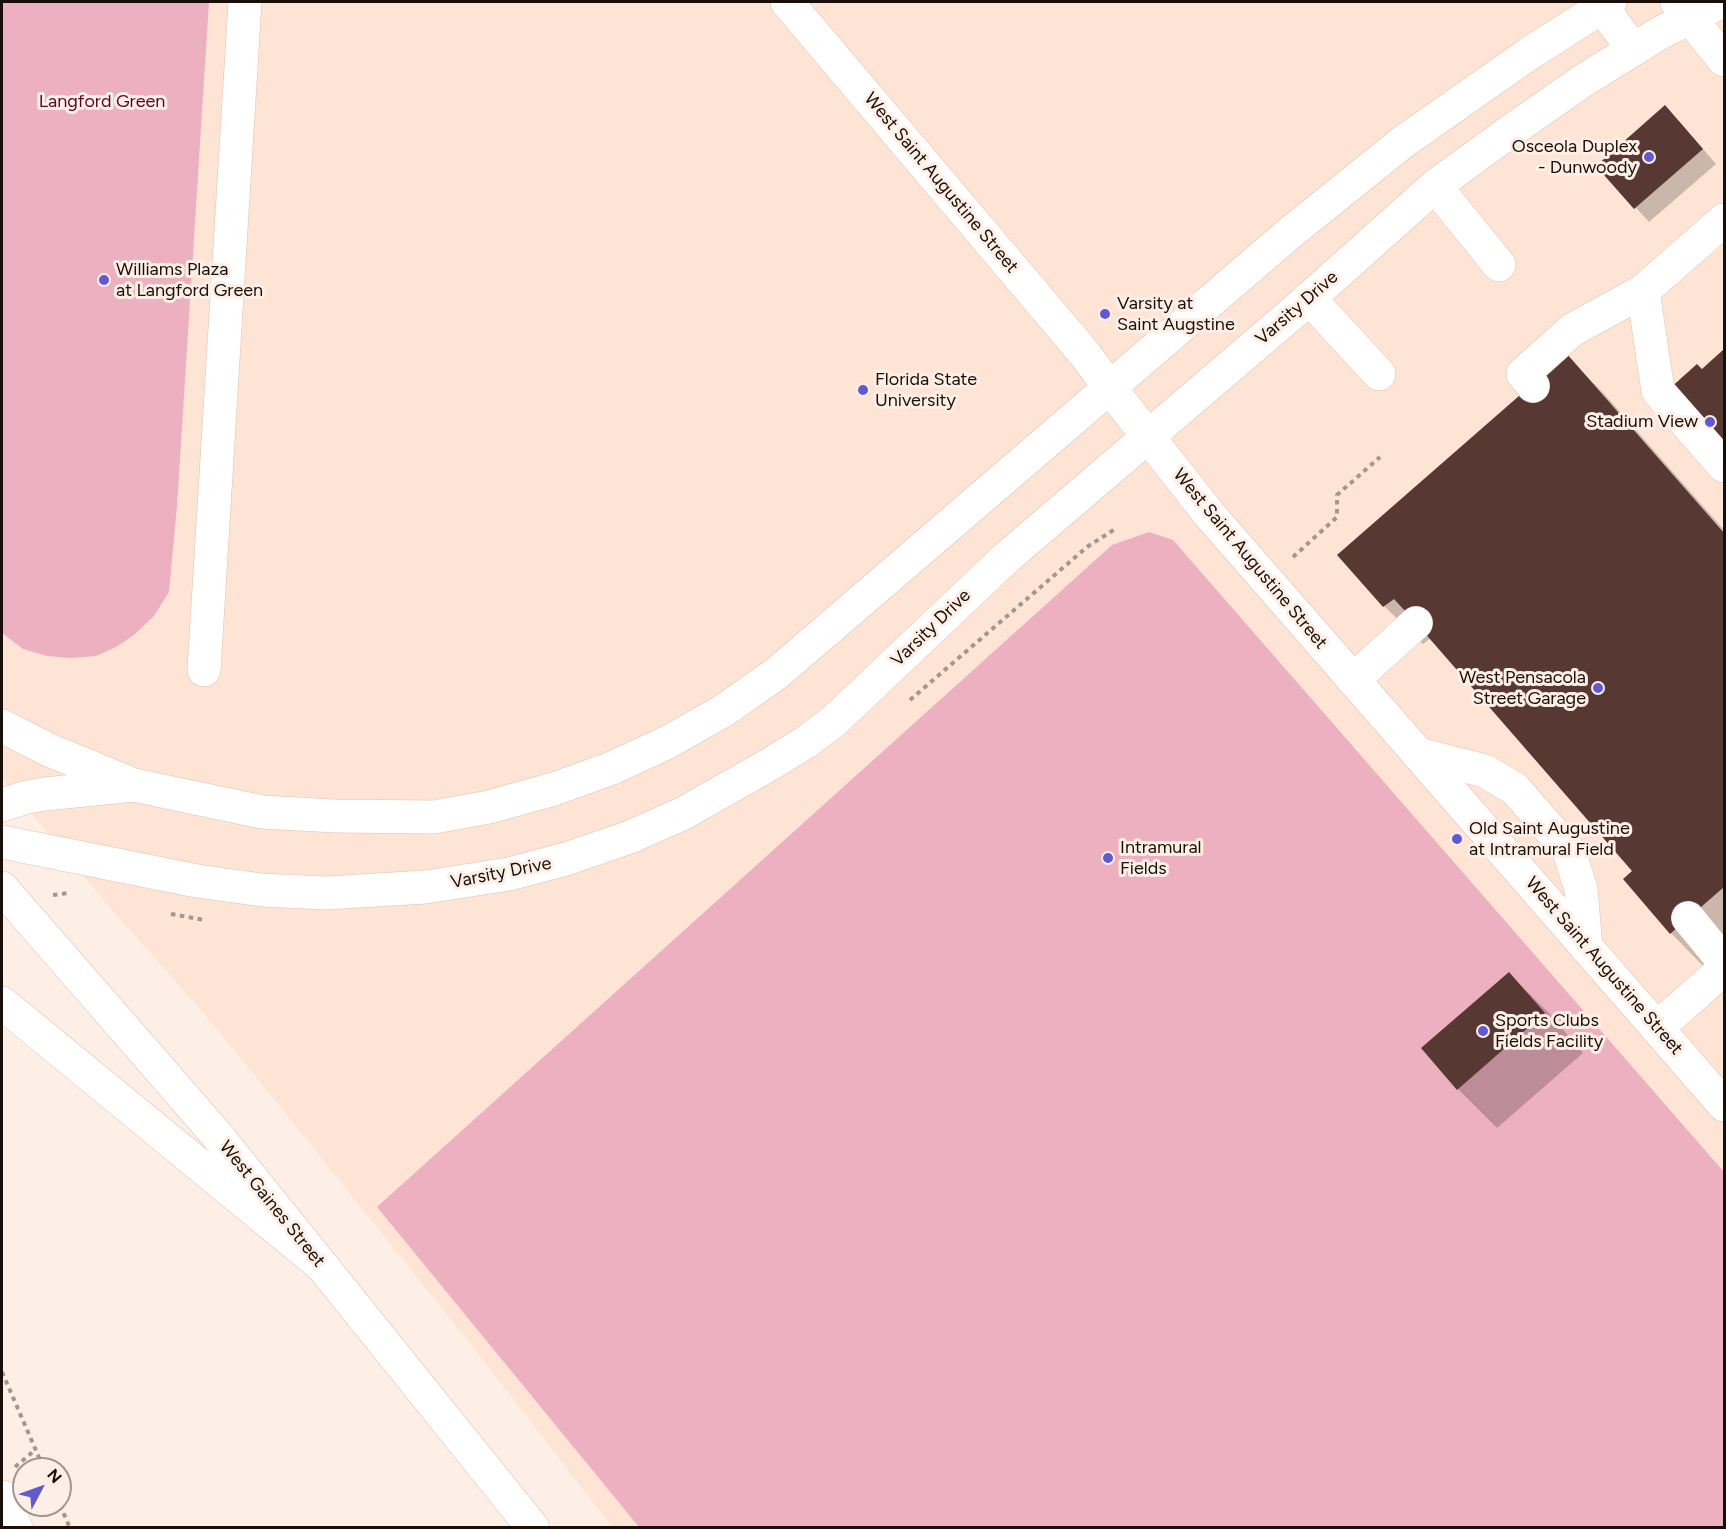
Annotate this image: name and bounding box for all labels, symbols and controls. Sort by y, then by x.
street label: West Saint Augustine Street [859,88,1023,278]
park label: Langford Green [39,91,165,113]
place label: Osceola Duplex - Dunwoody [1512,136,1637,178]
marker: Osceola Duplex - Dunwoody [1642,150,1656,164]
place label: Williams Plaza at Langford Green [116,259,263,302]
street label: Varsity Drive [1251,266,1343,350]
marker: Williams Plaza at Langford Green [97,273,111,287]
place label: Varsity at Saint Augstine [1117,293,1235,336]
marker: Varsity at Saint Augstine [1098,307,1112,321]
place label: Florida State University [875,369,977,412]
marker: Florida State University [856,383,870,397]
place label: Stadium View [1586,411,1698,433]
marker: Stadium View [1703,415,1717,429]
street label: West Saint Augustine Street [1168,464,1332,654]
street label: Varsity Drive [887,585,975,671]
place label: West Pensacola Street Garage [1459,667,1586,710]
marker: West Pensacola Street Garage [1591,681,1605,695]
place label: Old Saint Augustine at Intramural Field [1469,818,1630,860]
marker: Old Saint Augustine at Intramural Field [1450,832,1464,846]
place label: Intramural Fields [1120,837,1202,880]
marker: Intramural Fields [1101,851,1115,865]
street label: Varsity Drive [449,853,553,893]
street label: West Saint Augustine Street [1521,873,1687,1059]
place label: Sports Clubs Fields Facility [1495,1010,1603,1052]
marker: Sports Clubs Fields Facility [1476,1024,1490,1038]
street label: West Gaines Street [214,1137,330,1271]
north arrow [12,1457,72,1517]
text: N [43,1465,66,1487]

